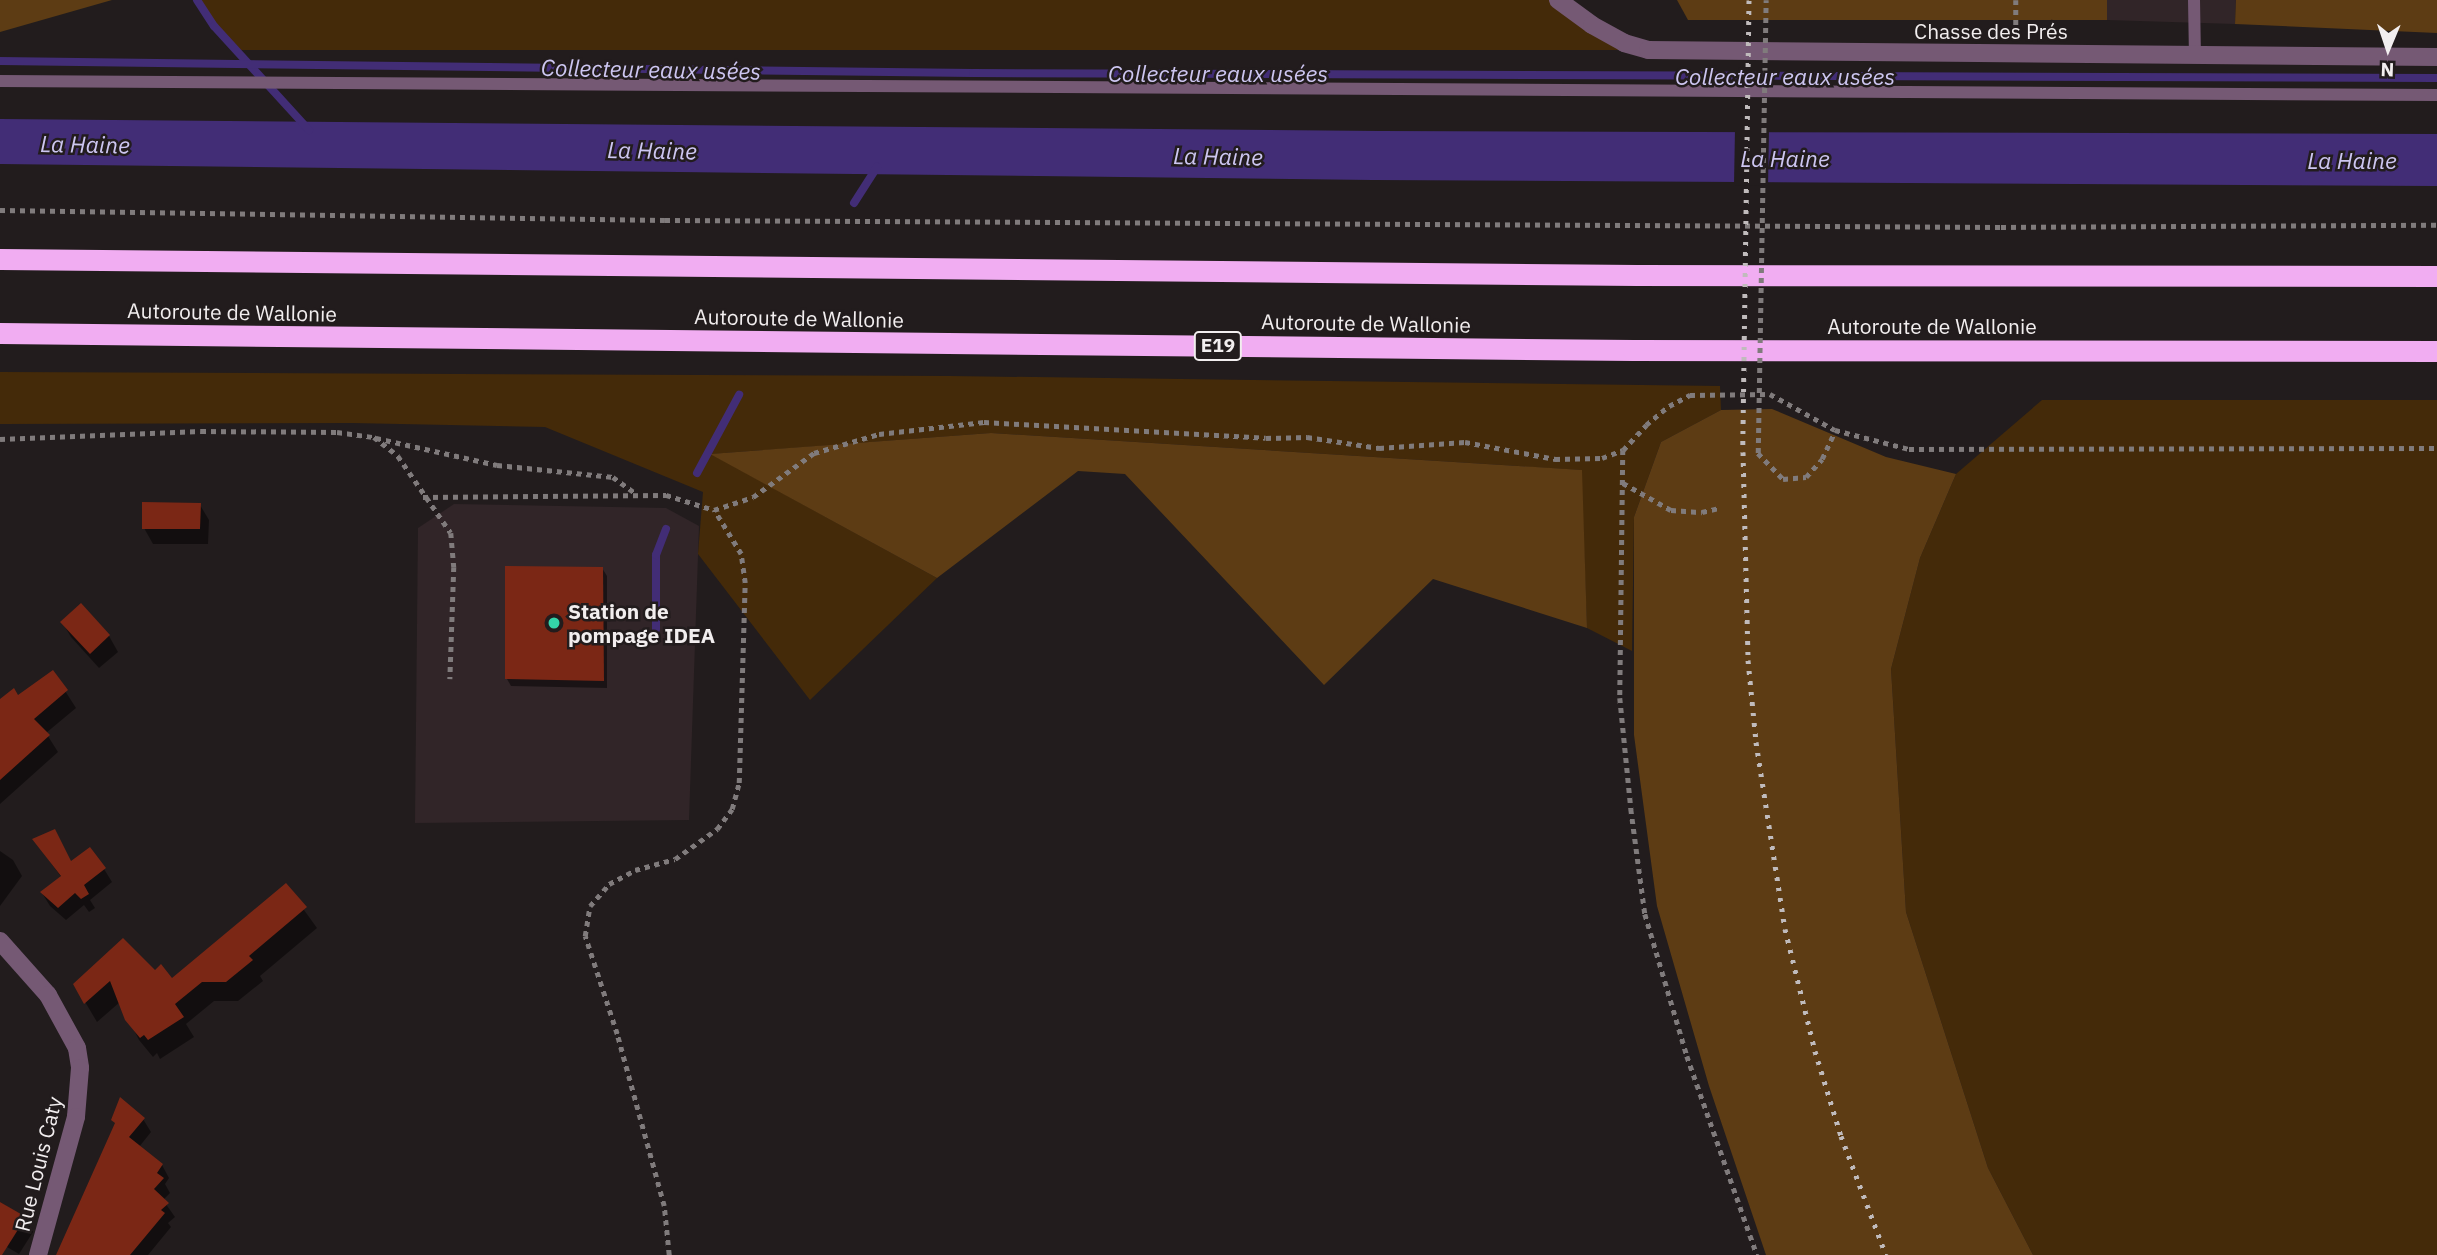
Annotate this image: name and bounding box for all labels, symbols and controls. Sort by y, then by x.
north arrow [2353,14,2423,84]
street label: Chasse des Prés [1914,18,2068,44]
water label: Collecteur eaux usées [541,53,761,85]
text: N [2380,58,2395,82]
water label: Collecteur eaux usées [1108,59,1328,87]
water label: Collecteur eaux usées [1675,62,1895,90]
water label: La Haine [40,129,130,159]
water label: La Haine [607,135,697,165]
water label: La Haine [1173,141,1263,171]
water label: La Haine [1740,144,1830,172]
water label: La Haine [2307,146,2397,174]
street label: Autoroute de Wallonie [127,298,337,326]
street label: Autoroute de Wallonie [694,304,904,332]
street label: Autoroute de Wallonie [1261,309,1471,337]
street label: Autoroute de Wallonie [1827,313,2037,339]
road number: E19 [1194,330,1242,362]
place label: Station de pompage IDEA [568,598,715,648]
marker: Station de pompage IDEA [546,615,562,631]
street label: Rue Louis Caty [9,1094,67,1234]

